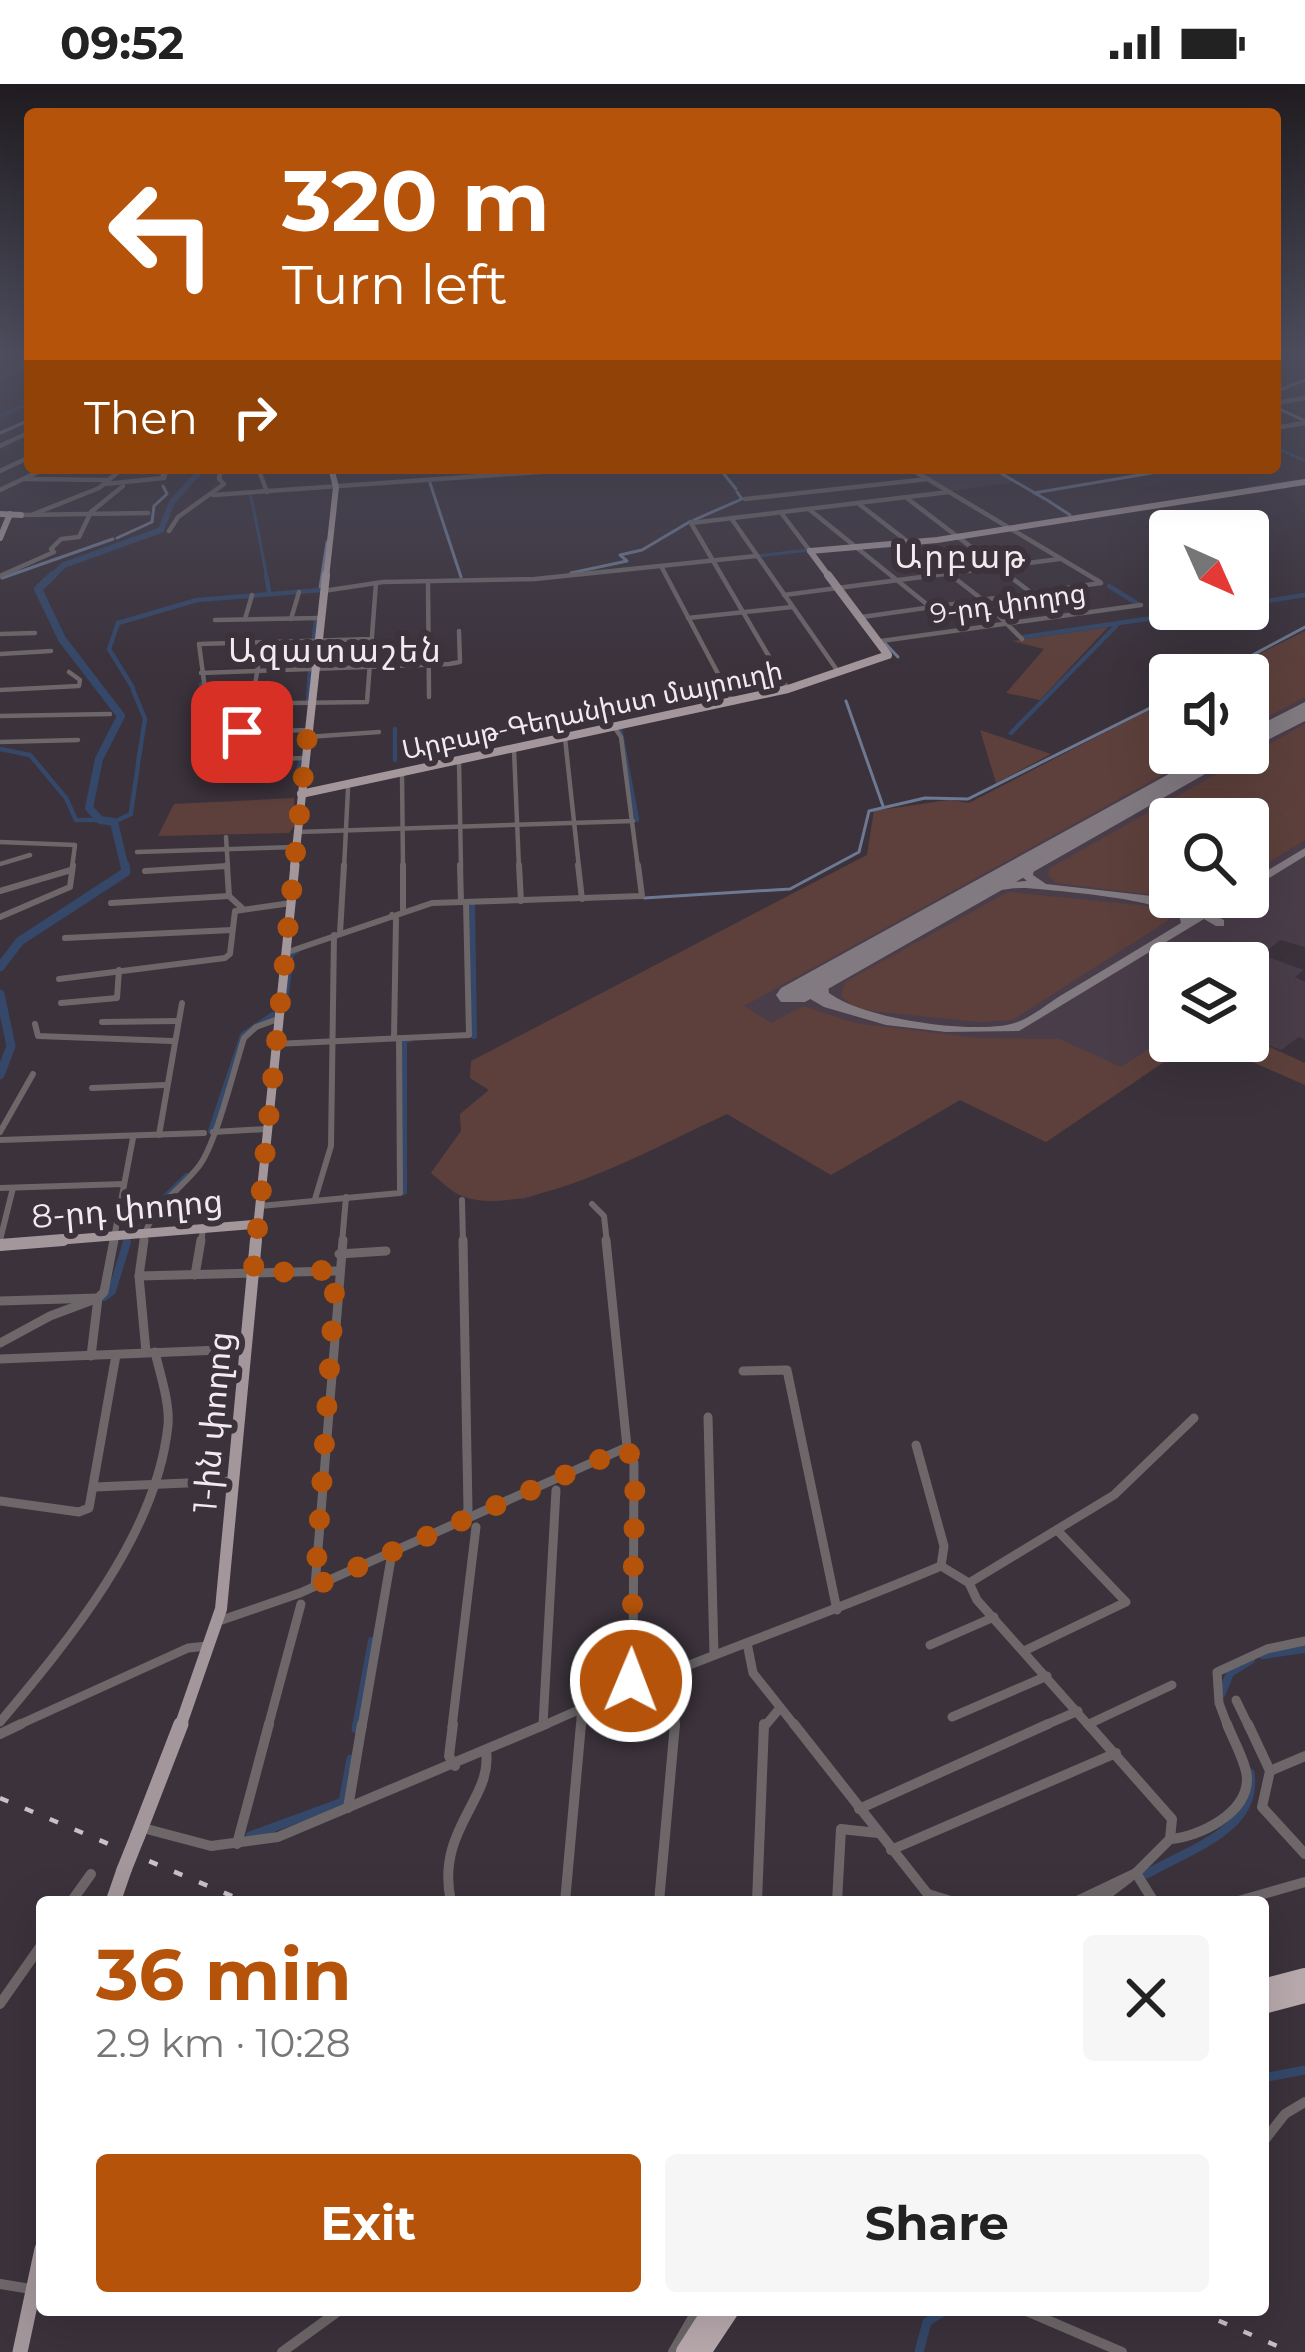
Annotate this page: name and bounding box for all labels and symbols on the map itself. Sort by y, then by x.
north arrow [1149,510,1269,630]
district label: Արբաթ [894,536,1028,576]
street label: 9-րդ փողոց [928,576,1088,630]
district label: Ազատաշեն [228,630,444,670]
street label: Արբաթ-Գեղանիստ մայրուղի [399,654,785,766]
pin [191,681,293,783]
street label: 8-րդ փողոց [30,1180,224,1236]
street label: 1-ին փողոց [184,1330,240,1514]
position arrow [568,1618,694,1744]

